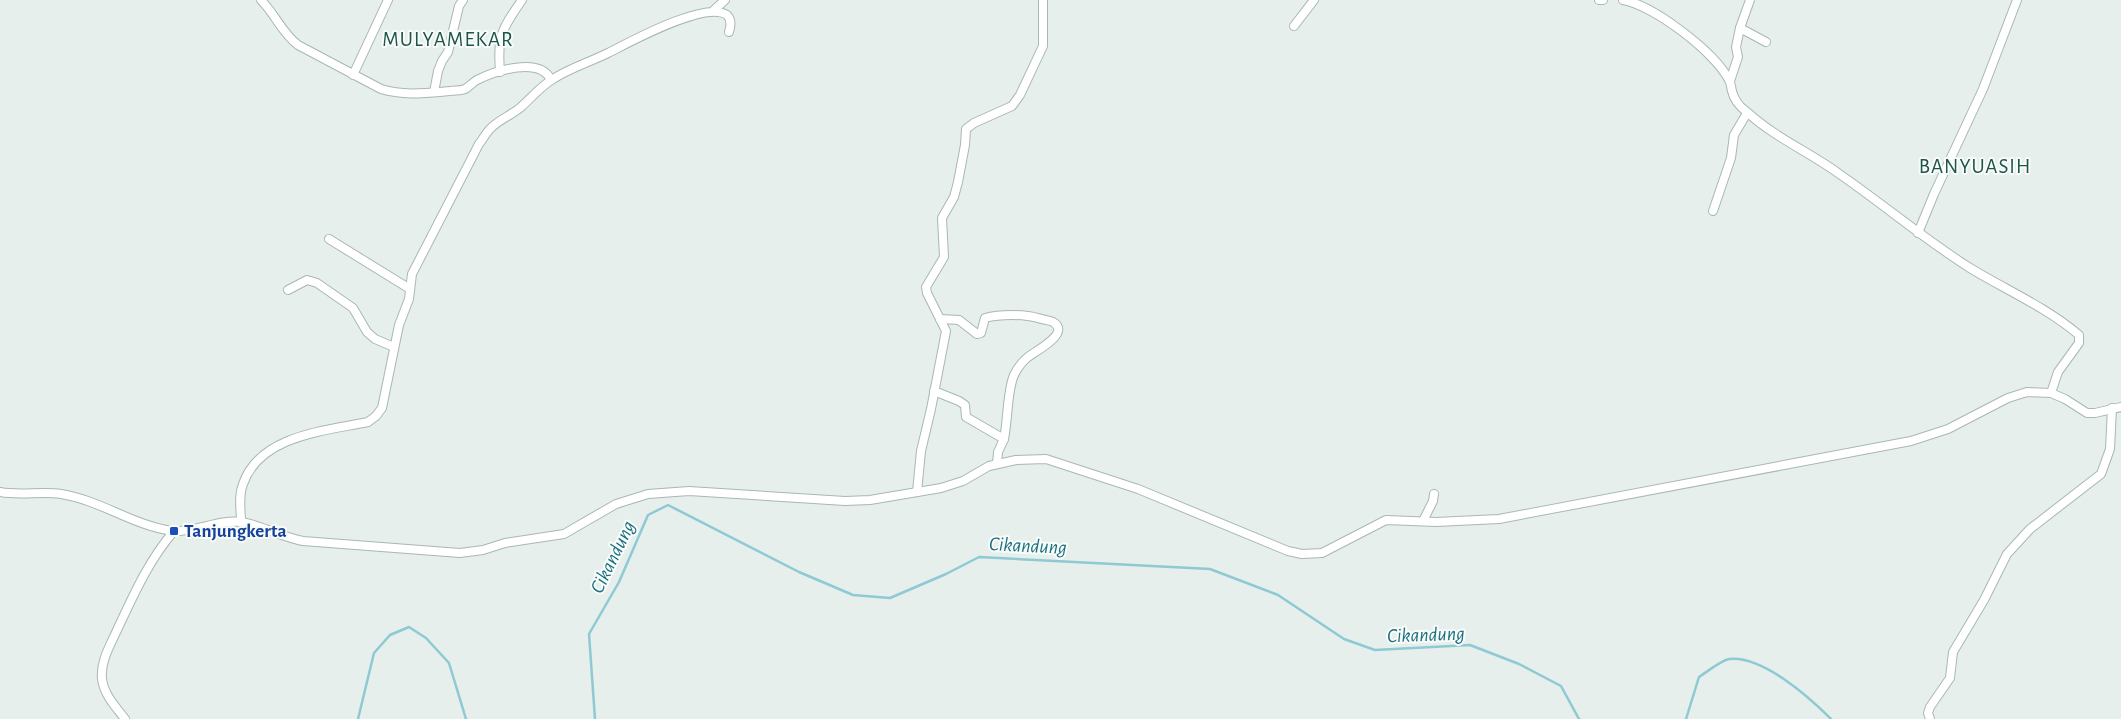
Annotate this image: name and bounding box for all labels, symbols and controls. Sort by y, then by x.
district label: MULYAMEKAR [382,29,514,50]
district label: BANYUASIH [1919,156,2031,177]
water label: Cikandung [587,518,639,596]
place label: Tanjungkerta [184,522,287,541]
marker: Tanjungkerta [168,525,180,537]
water label: Cikandung [989,534,1067,558]
water label: Cikandung [1387,624,1465,646]

